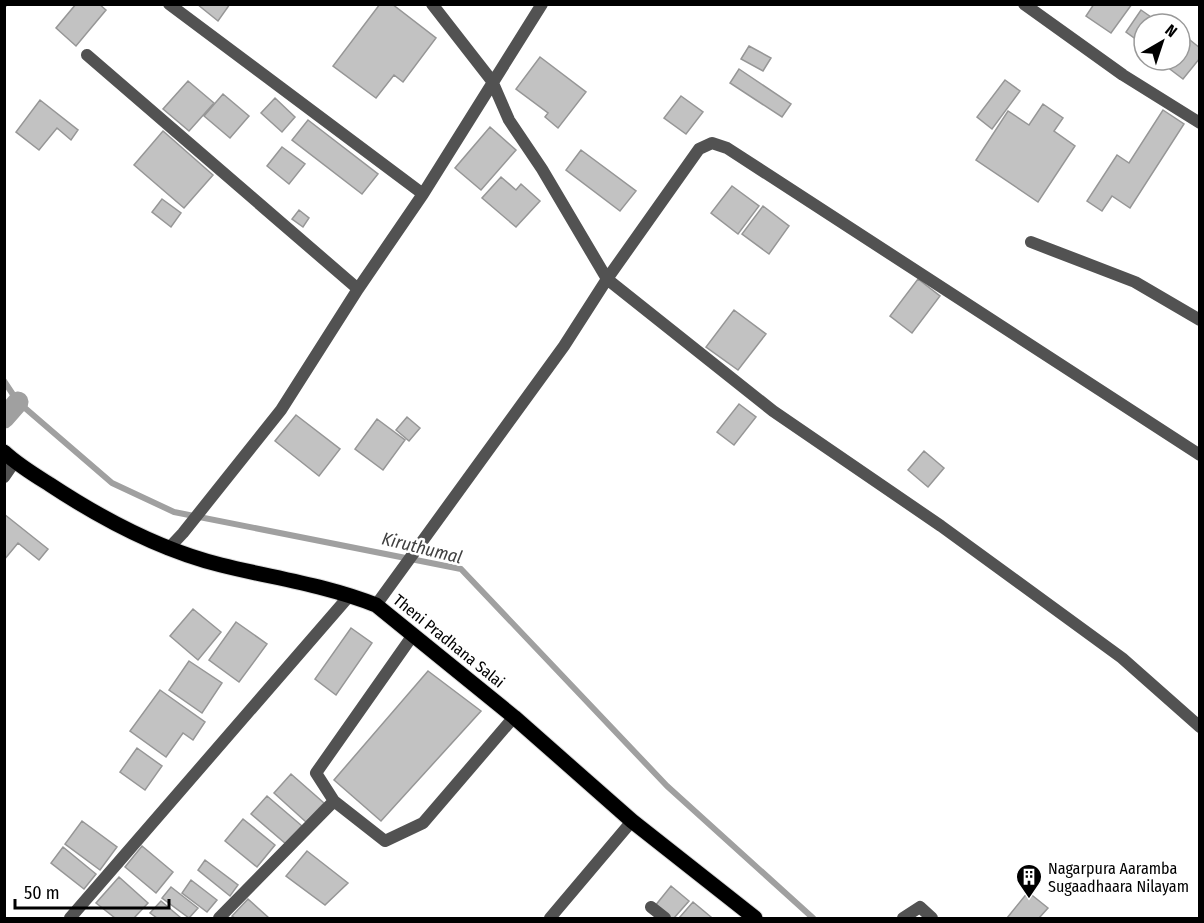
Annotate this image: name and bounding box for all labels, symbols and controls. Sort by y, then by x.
north arrow [1132,12,1192,72]
text: N [1161,20,1181,41]
water label: Kiruthumal [380,527,465,569]
street label: Theni Pradhana Salai [390,590,508,692]
place label: Nagarpura Aaramba Sugaadhaara Nilayam [1048,859,1189,896]
building icon: Nagarpura Aaramba Sugaadhaara Nilayam [1014,862,1044,900]
scale bar [15,872,170,910]
text: 50 m [24,882,60,904]

